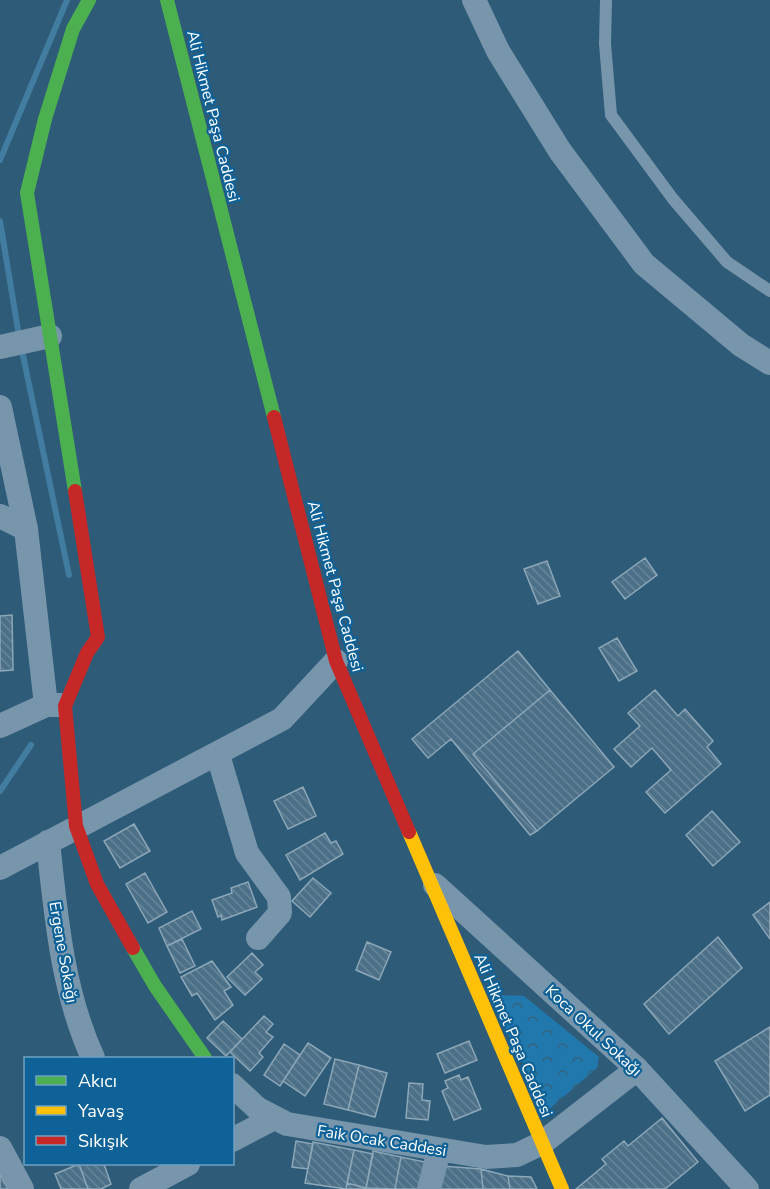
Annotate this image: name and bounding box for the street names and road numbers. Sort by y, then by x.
street label: Ali Hikmet Paşa Caddesi [181,28,245,204]
street label: Ali Hikmet Paşa Caddesi [302,498,368,674]
street label: Ergene Sokağı [43,900,83,1005]
street label: Ali Hikmet Paşa Caddesi [469,950,558,1121]
street label: Koca Okul Sokağı [540,980,647,1081]
street label: Faik Ocak Caddesi [316,1120,448,1162]

